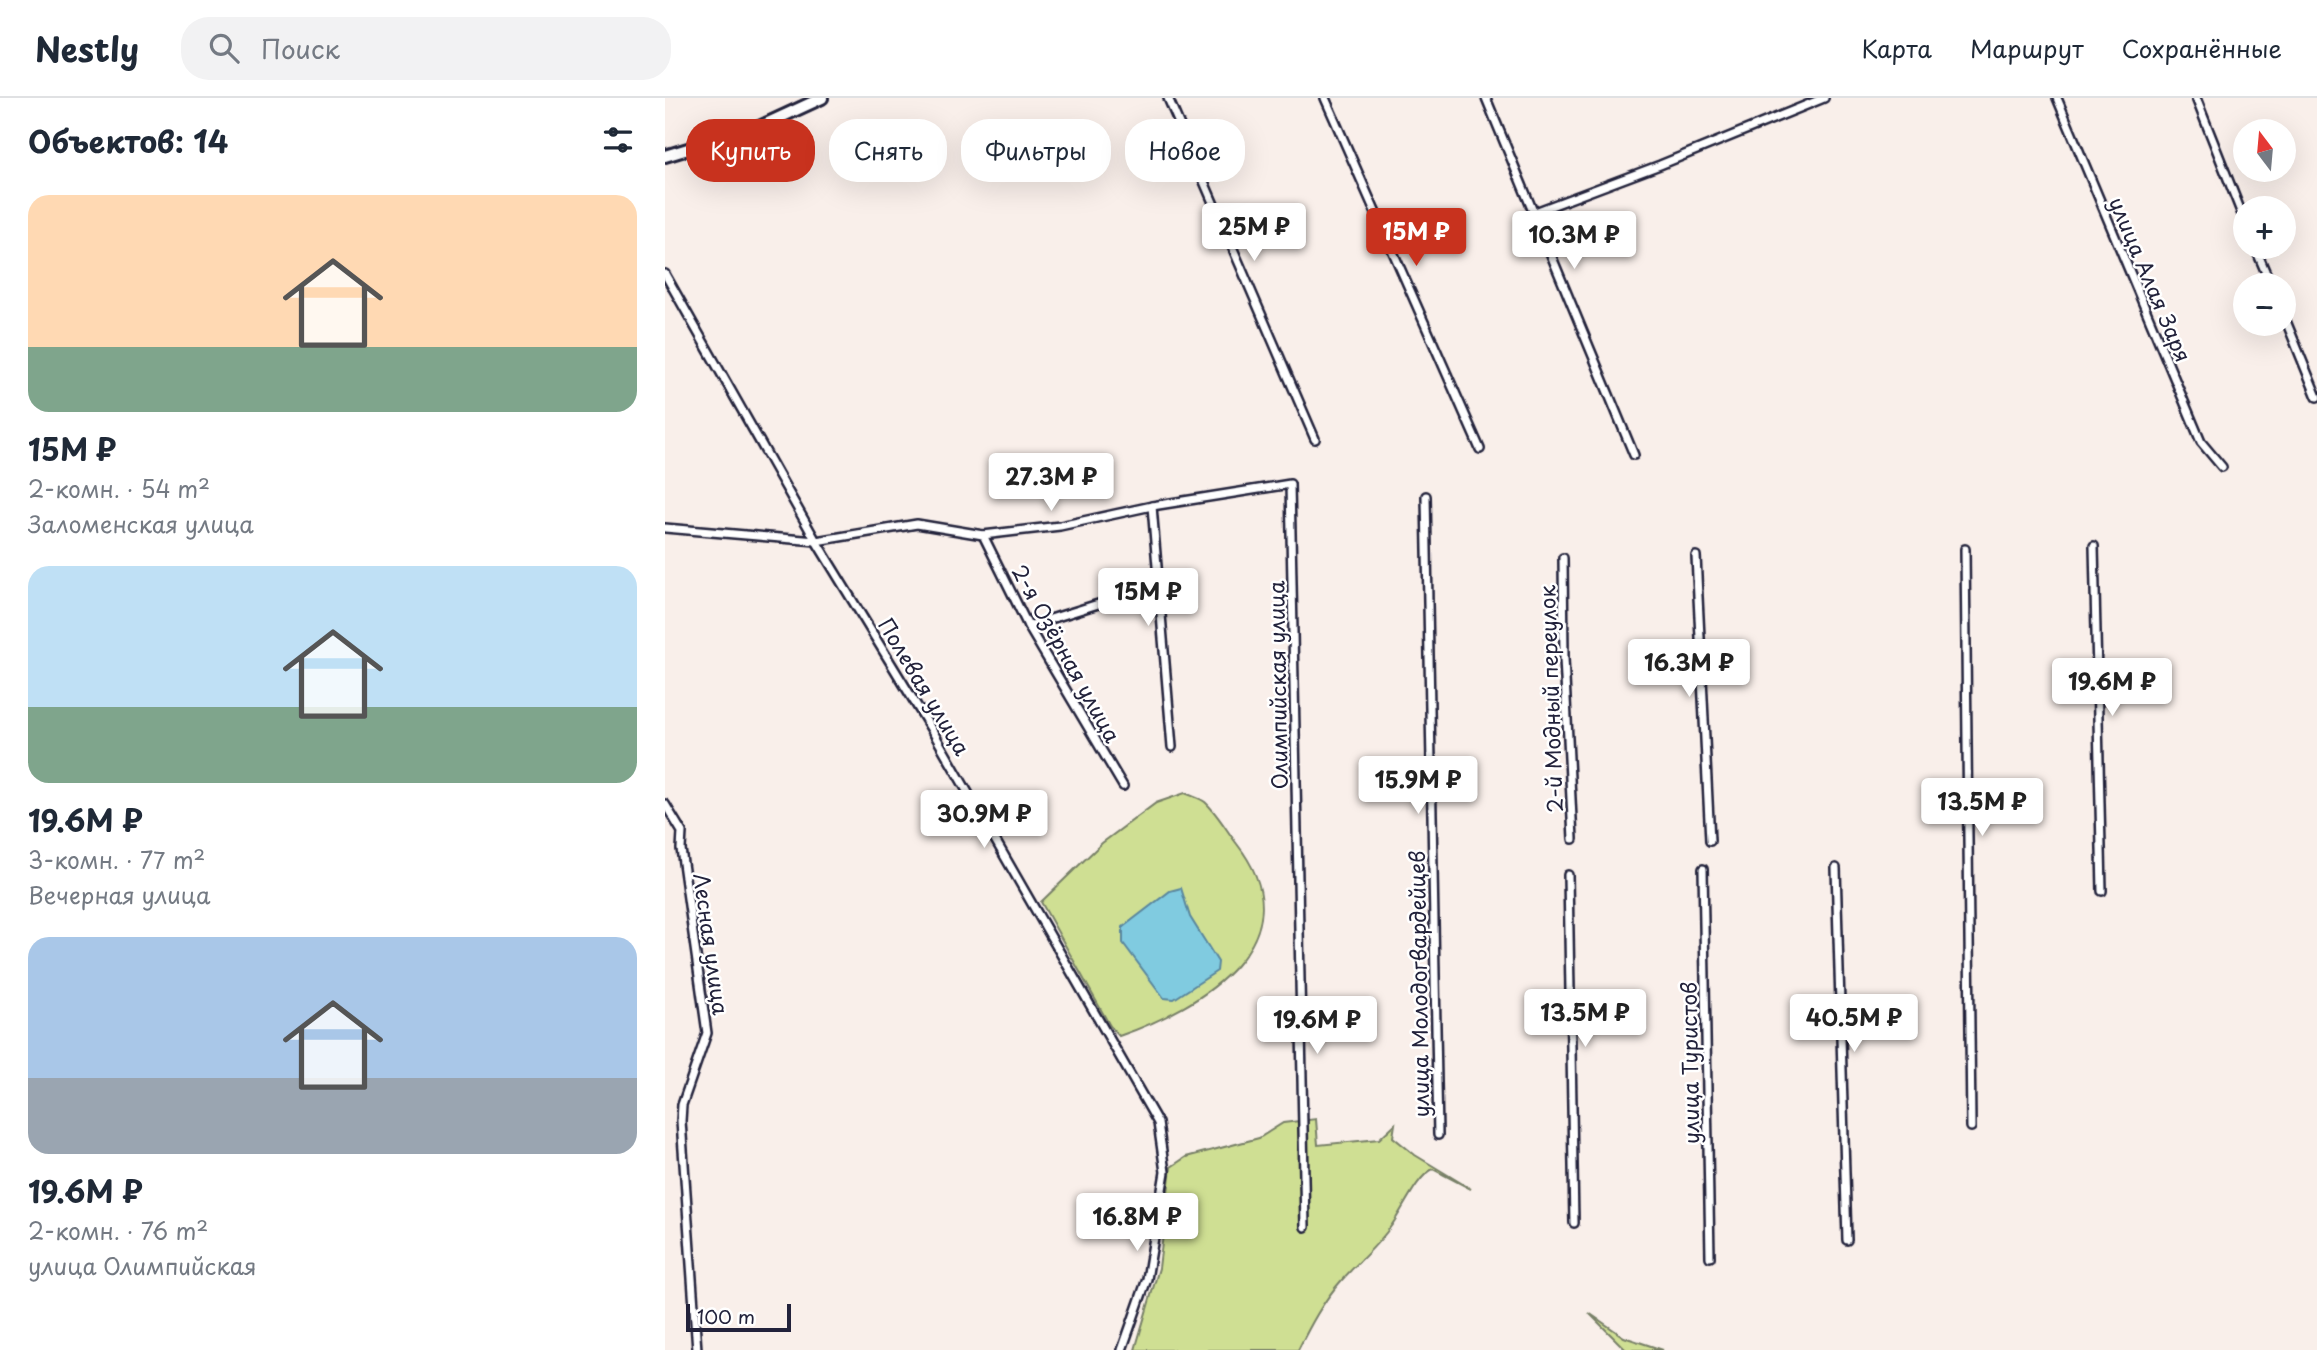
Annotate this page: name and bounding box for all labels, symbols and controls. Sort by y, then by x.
search box [181,17,671,80]
text: Nestly [35,23,139,73]
icon: search [205,29,243,67]
text: Поиск [261,29,340,68]
text: Карта [1861,30,1932,66]
text: Маршрут [1970,30,2084,66]
text: Сохранённые [2122,30,2282,66]
text: Объектов: 14 [28,118,228,163]
chip: Купить [686,119,815,182]
chip: Снять [829,119,947,182]
chip: Фильтры [961,119,1111,182]
chip: Новое [1125,119,1245,182]
north arrow [2233,119,2296,182]
map controls [2233,119,2296,336]
icon: filters [599,121,637,159]
street label: улица Алая Заря [2102,191,2200,367]
button: + [2233,196,2296,259]
pin: 25M ₽ [1205,204,1303,263]
text: 25M ₽ [1218,208,1290,243]
pin: 15M ₽ [1367,208,1465,268]
pin: 10.3M ₽ [1509,212,1639,271]
text: 15M ₽ [1382,213,1450,248]
text: 10.3M ₽ [1528,216,1620,251]
icon: home [270,240,396,366]
button: − [2233,273,2296,336]
text: 15M ₽ [28,426,116,471]
pin: 27.3M ₽ [986,454,1116,513]
text: 27.3M ₽ [1005,458,1097,493]
text: 2-комн. · 54 m² [28,471,210,506]
text: Заломенская улица [28,506,254,541]
street label: 2-я Озёрная улица [1005,558,1130,749]
pin: 15M ₽ [1099,568,1197,628]
text: 15M ₽ [1114,573,1182,608]
street label: Олимпийская улица [1259,580,1295,790]
street label: 2-й Модный переулок [1530,584,1570,813]
icon: home [270,611,396,737]
street label: Полевая улица [871,611,979,762]
pin: 16.3M ₽ [1624,640,1754,699]
text: 16.3M ₽ [1644,644,1734,679]
pin: 19.6M ₽ [2047,658,2177,718]
text: 19.6M ₽ [2068,663,2156,698]
pin: 15.9M ₽ [1353,756,1483,816]
text: 15.9M ₽ [1375,761,1461,796]
pin: 13.5M ₽ [1917,778,2047,838]
text: 13.5M ₽ [1937,783,2027,818]
pin: 30.9M ₽ [919,790,1049,850]
text: 30.9M ₽ [937,795,1031,830]
text: 19.6M ₽ [28,797,143,842]
text: 3-комн. · 77 m² [28,842,205,877]
street label: улица Молодогвардейцев [1400,850,1436,1118]
street label: Лесная улица [686,871,738,1018]
text: Вечерная улица [28,877,210,912]
icon: home [270,982,396,1108]
street label: улица Туристов [1672,982,1706,1144]
pin: 13.5M ₽ [1520,990,1650,1049]
text: 13.5M ₽ [1540,994,1630,1029]
pin: 40.5M ₽ [1789,995,1919,1054]
pin: 19.6M ₽ [1252,996,1382,1056]
text: 40.5M ₽ [1806,999,1902,1034]
text: 19.6M ₽ [1273,1001,1361,1036]
text: 19.6M ₽ [28,1168,143,1213]
pin: 16.8M ₽ [1072,1194,1202,1253]
text: 16.8M ₽ [1092,1198,1182,1233]
text: 2-комн. · 76 m² [28,1213,208,1248]
text: улица Олимпийская [28,1248,256,1283]
scale bar [686,1301,791,1333]
text: 100 m [697,1302,755,1330]

